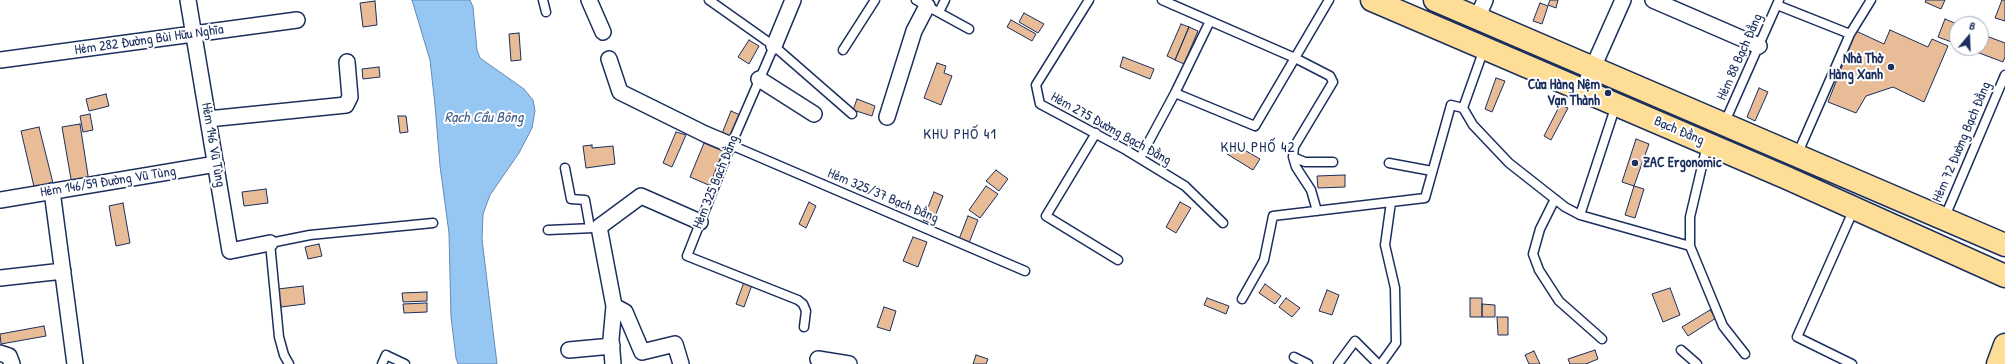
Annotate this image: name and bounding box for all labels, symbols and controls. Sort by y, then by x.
street label: Hẻm 88 Bạch Đằng [1713,11,1767,103]
north arrow [1949,16,1989,56]
text: B [1968,18,1977,33]
street label: Hẻm 282 Đường Bùi Hữu Nghĩa [73,21,225,59]
place label: Nhà Thờ Hàng Xanh [1829,51,1883,84]
marker: Nhà Thờ Hàng Xanh [1886,62,1896,72]
place label: Cửa Hàng Nệm Vạn Thành [1528,77,1600,110]
street label: Hẻm 72 Đường Bạch Đằng [1929,79,1995,205]
marker: Cửa Hàng Nệm Vạn Thành [1603,88,1613,98]
street label: Hẻm 275 Đường Bạch Đằng [1048,89,1174,169]
street label: Hẻm 146 Vũ Tùng [197,101,229,189]
water label: Rạch Cầu Bông [445,109,523,127]
street label: Bạch Đằng [1651,113,1707,149]
district label: KHU PHỐ 41 [923,126,997,144]
street label: Hẻm 325 Bạch Đằng [690,133,742,231]
district label: KHU PHỐ 42 [1220,139,1296,157]
place label: ZAC Ergonomic [1643,155,1721,171]
marker: ZAC Ergonomic [1630,158,1640,168]
street label: Hẻm 146/59 Đường Vũ Tùng [39,163,177,201]
street label: Hẻm 325/37 Bạch Đằng [825,165,941,227]

